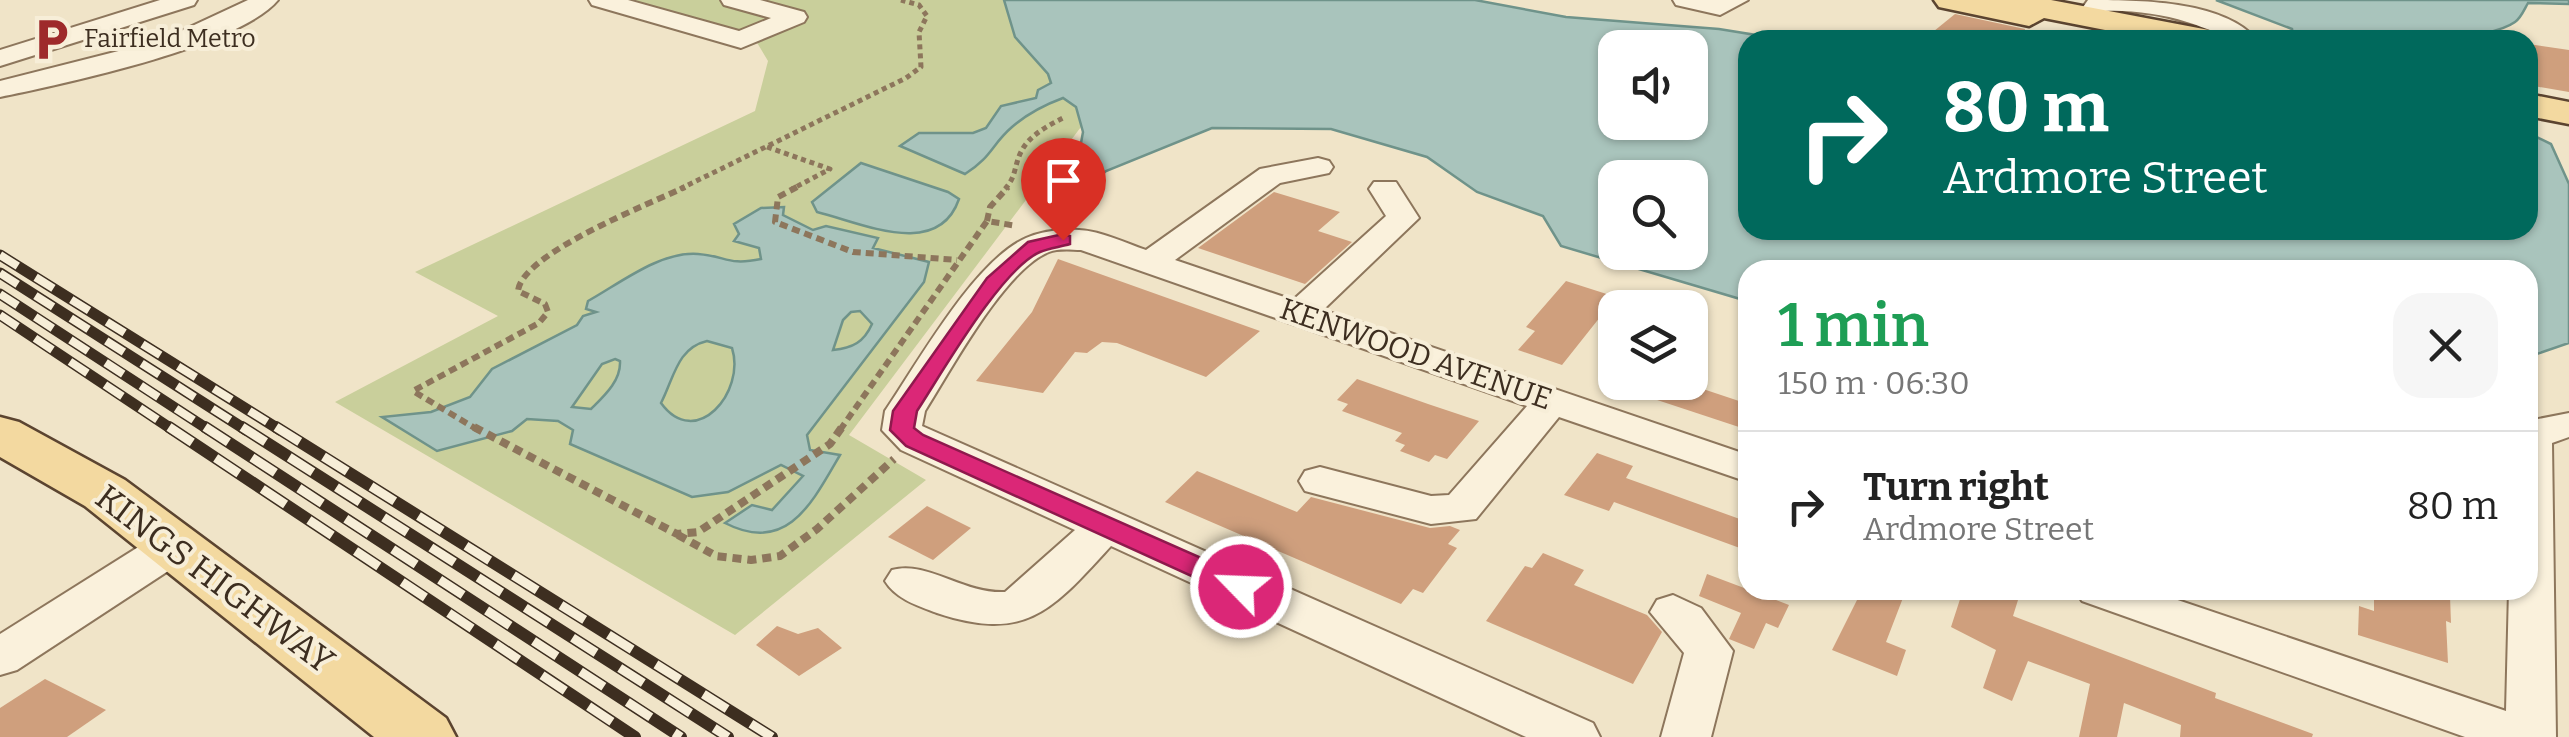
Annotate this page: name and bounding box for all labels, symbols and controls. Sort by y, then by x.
parking icon: Fairfield Metro [27,15,75,63]
place label: Fairfield Metro [84,24,256,54]
map controls [1598,30,1708,400]
button: sound [1598,30,1708,140]
text: 80 m [1943,66,2109,150]
icon: right [1778,70,1908,200]
pin [1021,138,1106,241]
text: Ardmore Street [1943,151,2268,205]
icon: arrive [1036,153,1091,208]
button: search [1598,160,1708,270]
button: layers [1598,290,1708,400]
text: 1 min [1778,290,1929,362]
street label: KENWOOD AVENUE [1275,291,1557,417]
button: close [2393,293,2498,398]
text: 150 m · 06:30 [1778,364,1970,402]
text: Turn right [1863,464,2049,510]
street label: KINGS HIGHWAY [88,476,343,683]
icon: right [1778,479,1833,534]
text: 80 m [2407,483,2498,529]
text: Ardmore Street [1863,510,2094,548]
position arrow [1189,535,1293,639]

